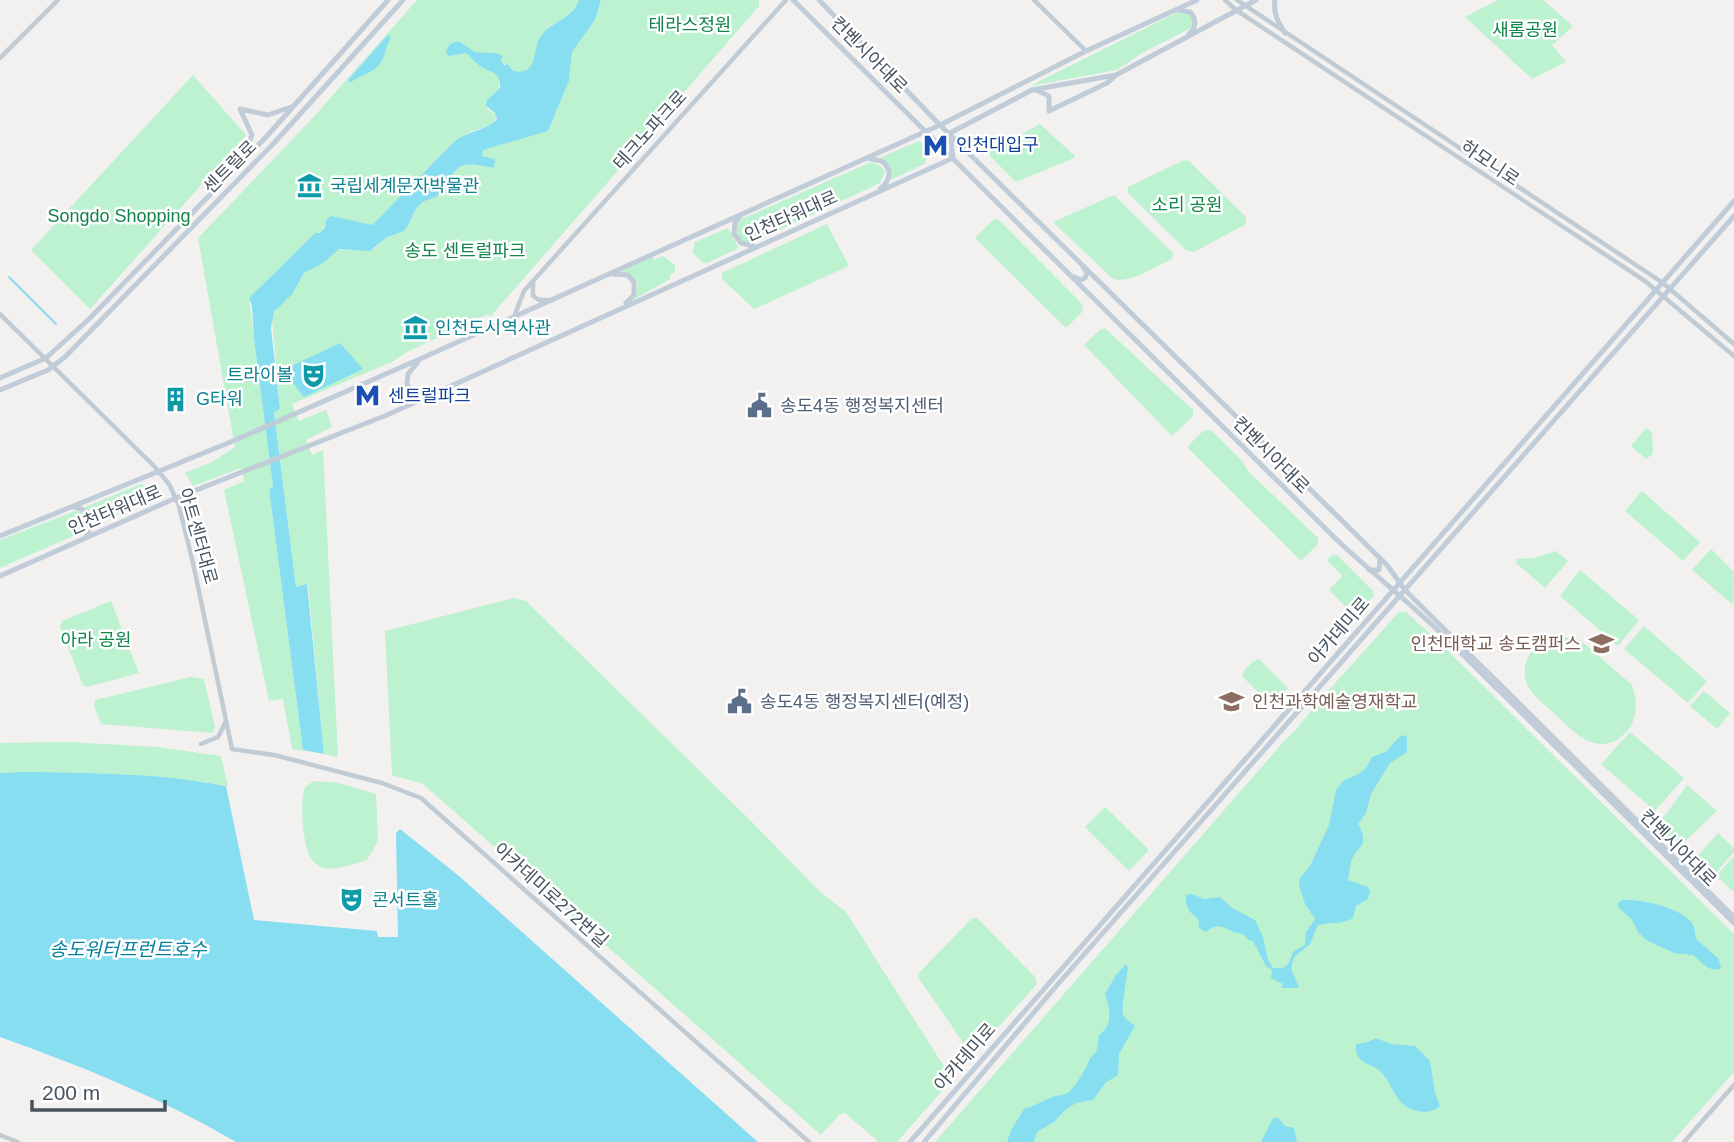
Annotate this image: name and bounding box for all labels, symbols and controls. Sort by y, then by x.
street label: 컨벤시아대로 [827,13,911,97]
park label: 테라스정원 [649,15,731,35]
park label: 새롬공원 [1492,20,1558,40]
street label: 테크노파크로 [609,86,691,174]
metro station icon: 인천대입구 [922,131,950,159]
place label: 인천대입구 [956,135,1039,155]
street label: 하모니로 [1457,136,1523,190]
street label: 센트럴로 [200,137,260,197]
museum icon: 국립세계문자박물관 [296,172,324,200]
place label: 국립세계문자박물관 [330,176,479,196]
street label: 인천타워대로 [742,187,840,245]
park label: 소리 공원 [1151,195,1223,215]
park label: Songdo Shopping [47,206,191,226]
park label: 송도 센트럴파크 [405,241,525,261]
museum icon: 인천도시역사관 [401,314,429,342]
place label: 인천도시역사관 [435,318,551,338]
theatre icon: 트라이볼 [299,361,327,389]
place label: 트라이볼 [227,365,293,385]
metro station icon: 센트럴파크 [354,382,382,410]
building icon: G타워 [162,385,190,413]
place label: 센트럴파크 [388,386,471,406]
place label: G타워 [196,389,243,409]
public building icon: 송도4동 행정복지센터 [746,392,774,420]
place label: 송도4동 행정복지센터 [780,396,944,416]
street label: 컨벤시아대로 [1229,413,1313,497]
street label: 인천타워대로 [65,481,165,539]
street label: 아트센터대로 [175,485,221,587]
street label: 아카데미로 [1304,593,1374,669]
park label: 아라 공원 [60,630,132,650]
school or university icon: 인천대학교 송도캠퍼스 [1587,630,1615,658]
place label: 인천대학교 송도캠퍼스 [1410,634,1581,654]
public building icon: 송도4동 행정복지센터(예정) [726,688,754,716]
school or university icon: 인천과학예술영재학교 [1218,688,1246,716]
place label: 송도4동 행정복지센터(예정) [760,692,969,712]
place label: 인천과학예술영재학교 [1252,692,1418,712]
street label: 컨벤시아대로 [1636,806,1720,890]
street label: 아카데미로272번길 [490,839,612,951]
theatre icon: 콘서트홀 [338,886,366,914]
place label: 콘서트홀 [372,890,438,910]
water label: 송도워터프런트호수 [49,939,207,960]
street label: 아카데미로 [930,1019,1000,1095]
scale bar [32,1068,164,1112]
text: 200 m [42,1081,100,1104]

